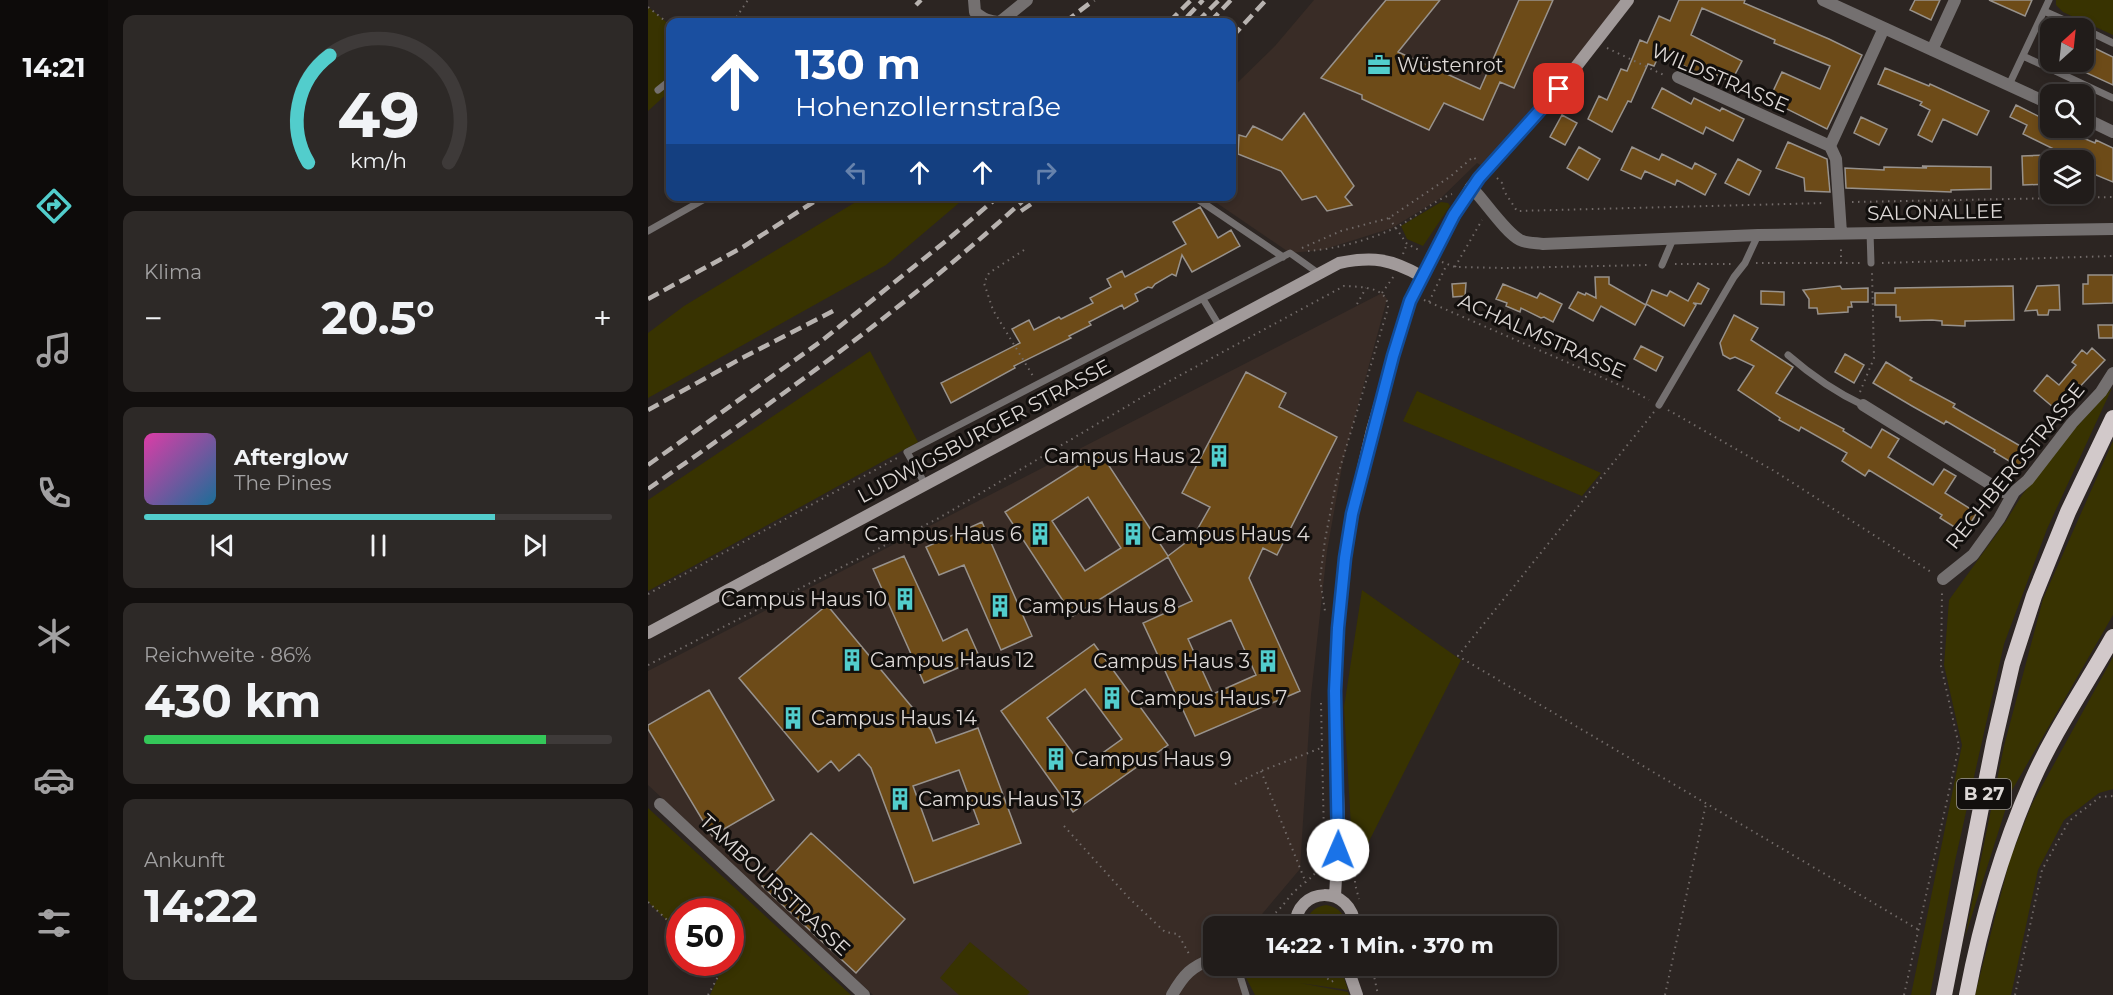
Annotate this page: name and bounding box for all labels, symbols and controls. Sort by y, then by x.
north arrow [2040,18,2094,72]
map controls [2040,18,2094,204]
text: 130 m [795,38,921,90]
street label: WILDSTRASSE [1648,38,1792,118]
icon: ahead [696,42,774,120]
text: 14:21 [23,51,86,84]
office icon: Wüstenrot [1366,52,1392,78]
place label: Wüstenrot [1397,53,1504,77]
pin [1533,63,1584,114]
icon: arrive [1542,72,1575,105]
text: 49 [337,77,419,153]
button: search [2040,84,2094,138]
text: Hohenzollernstraße [795,90,1061,123]
text: km/h [349,147,407,173]
button: layers [2040,150,2094,204]
icon: left [840,156,873,189]
icon: ahead [903,156,936,189]
icon: ahead [966,156,999,189]
icon: right [1029,156,1062,189]
icon: directions [33,185,75,227]
street label: SALONALLEE [1867,199,2003,225]
text: Klima [144,260,202,284]
street label: ACHALMSTRASSE [1455,288,1629,384]
text: 20.5° [321,290,435,345]
text: − [144,298,163,338]
text: + [593,298,612,338]
icon: music [33,329,75,371]
street label: LUDWIGSBURGER STRASSE [853,354,1115,508]
street label: RECHBERGSTRASSE [1941,378,2089,554]
building icon: Campus Haus 2 [1206,443,1232,469]
text: Afterglow [234,444,348,471]
place label: Campus Haus 2 [1044,444,1201,468]
text: The Pines [234,471,331,495]
icon: phone [33,472,75,514]
building icon: Campus Haus 6 [1027,521,1053,547]
building icon: Campus Haus 4 [1120,521,1146,547]
place label: Campus Haus 6 [864,522,1022,546]
place label: Campus Haus 4 [1151,522,1310,546]
icon: previous [206,529,239,562]
icon: pause [362,529,395,562]
icon: next [518,529,551,562]
building icon: Campus Haus 10 [892,586,918,612]
place label: Campus Haus 10 [721,587,887,611]
building icon: Campus Haus 8 [987,593,1013,619]
place label: Campus Haus 8 [1018,594,1176,618]
icon: climate [33,615,75,657]
text: Reichweite · 86% [144,643,311,667]
building icon: Campus Haus 12 [839,647,865,673]
place label: Campus Haus 12 [870,648,1034,672]
building icon: Campus Haus 3 [1255,648,1281,674]
place label: Campus Haus 3 [1093,649,1250,673]
text: 430 km [144,673,321,728]
building icon: Campus Haus 7 [1099,685,1125,711]
place label: Campus Haus 7 [1130,686,1287,710]
building icon: Campus Haus 14 [780,705,806,731]
place label: Campus Haus 14 [811,706,977,730]
building icon: Campus Haus 9 [1043,746,1069,772]
place label: Campus Haus 9 [1074,747,1232,771]
icon: car [33,759,75,801]
road number: B 27 [1957,779,2011,809]
building icon: Campus Haus 13 [887,786,913,812]
place label: Campus Haus 13 [918,787,1082,811]
street label: TAMBOURSTRASSE [695,809,855,961]
position arrow [1306,818,1370,882]
text: Ankunft [144,848,225,872]
text: 14:22 [144,878,258,933]
speed limit sign: 50 [666,898,744,976]
icon: filters [33,902,75,944]
text: 14:22 · 1 Min. · 370 m [1266,932,1494,959]

